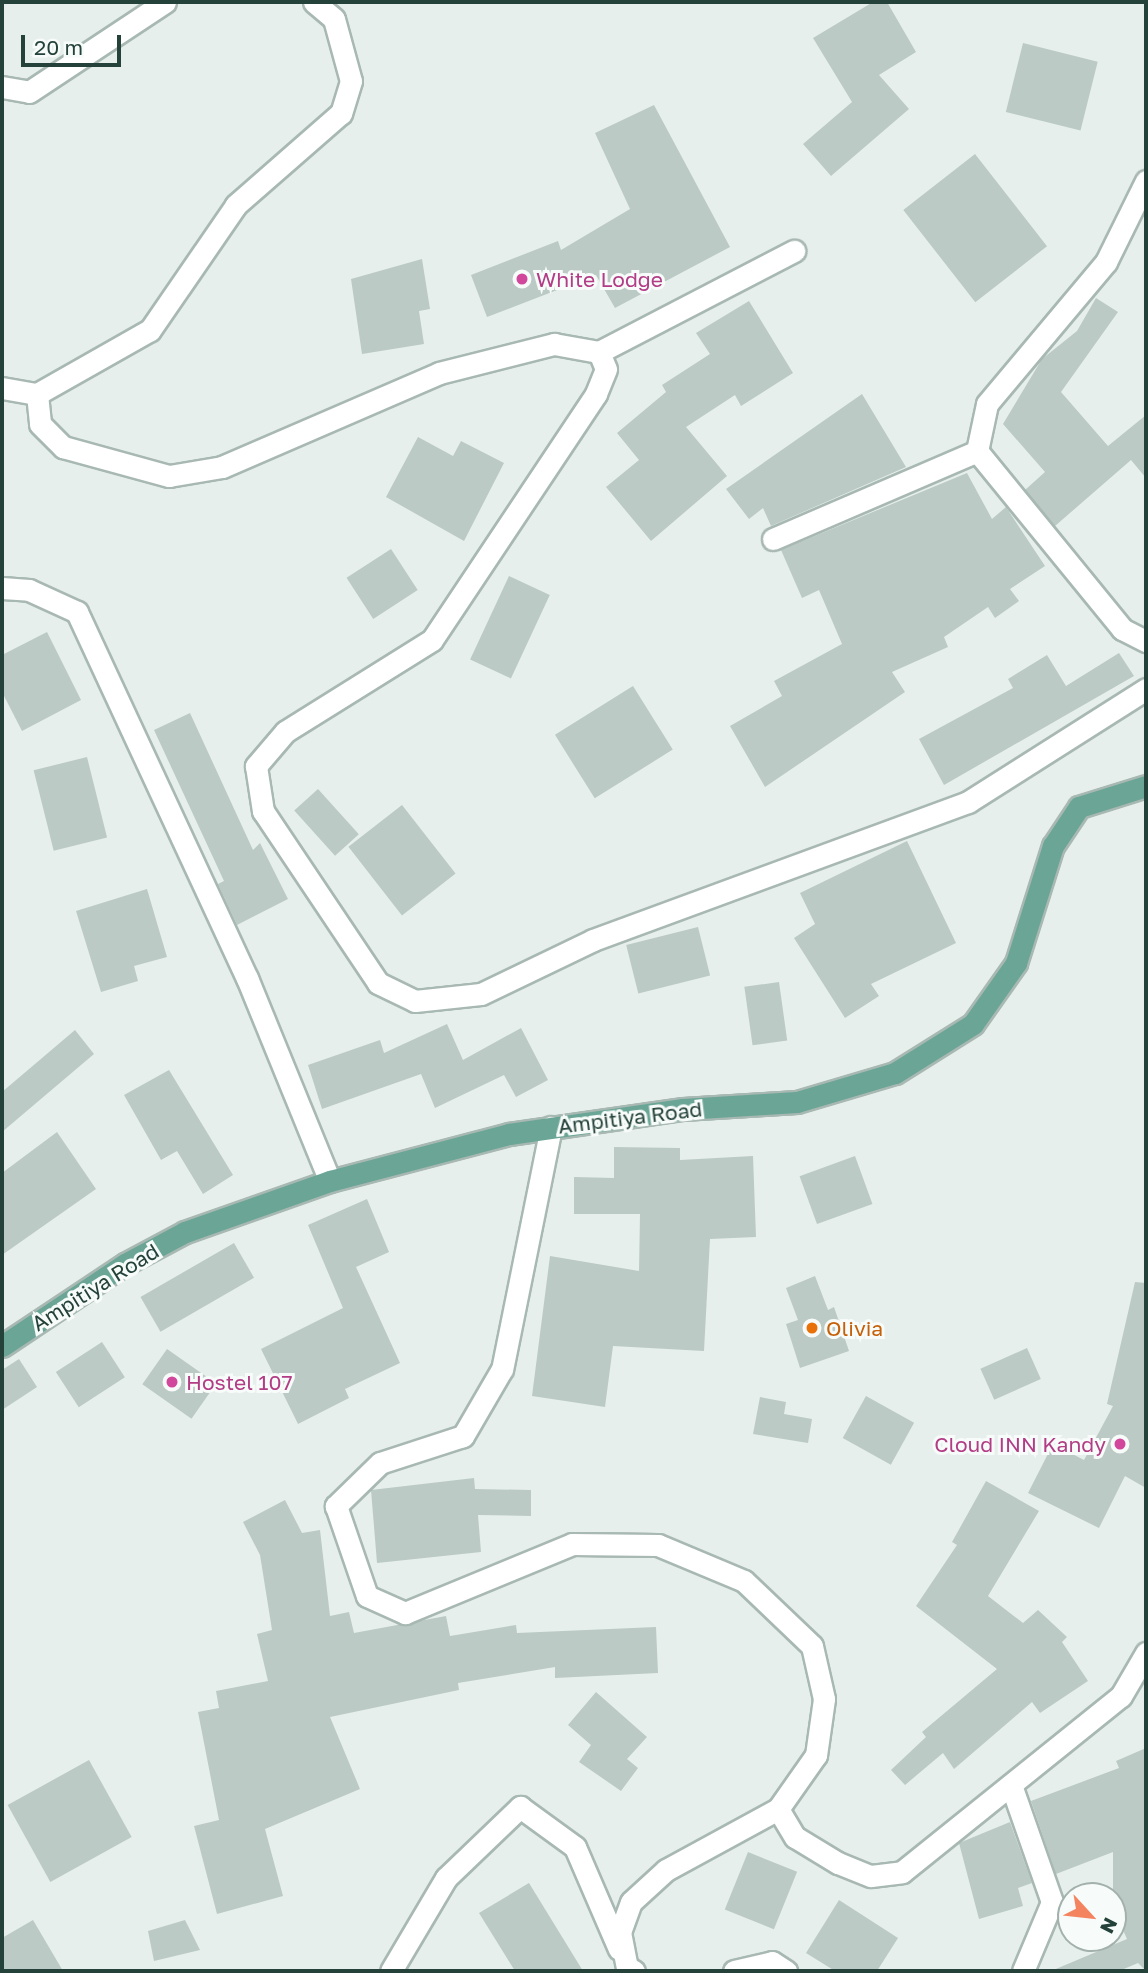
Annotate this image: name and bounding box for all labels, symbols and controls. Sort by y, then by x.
scale bar [24,21,124,65]
text: 20 m [34,34,83,60]
place label: White Lodge [536,266,663,292]
marker: White Lodge [514,271,530,287]
street label: Ampitiya Road [557,1096,703,1138]
street label: Ampitiya Road [27,1238,163,1336]
place label: Olivia [826,1315,883,1341]
marker: Olivia [804,1320,820,1336]
place label: Hostel 107 [186,1369,293,1395]
marker: Hostel 107 [164,1374,180,1390]
place label: Cloud INN Kandy [934,1431,1106,1457]
marker: Cloud INN Kandy [1112,1436,1128,1452]
north arrow [1057,1882,1127,1952]
text: N [1096,1914,1123,1938]

